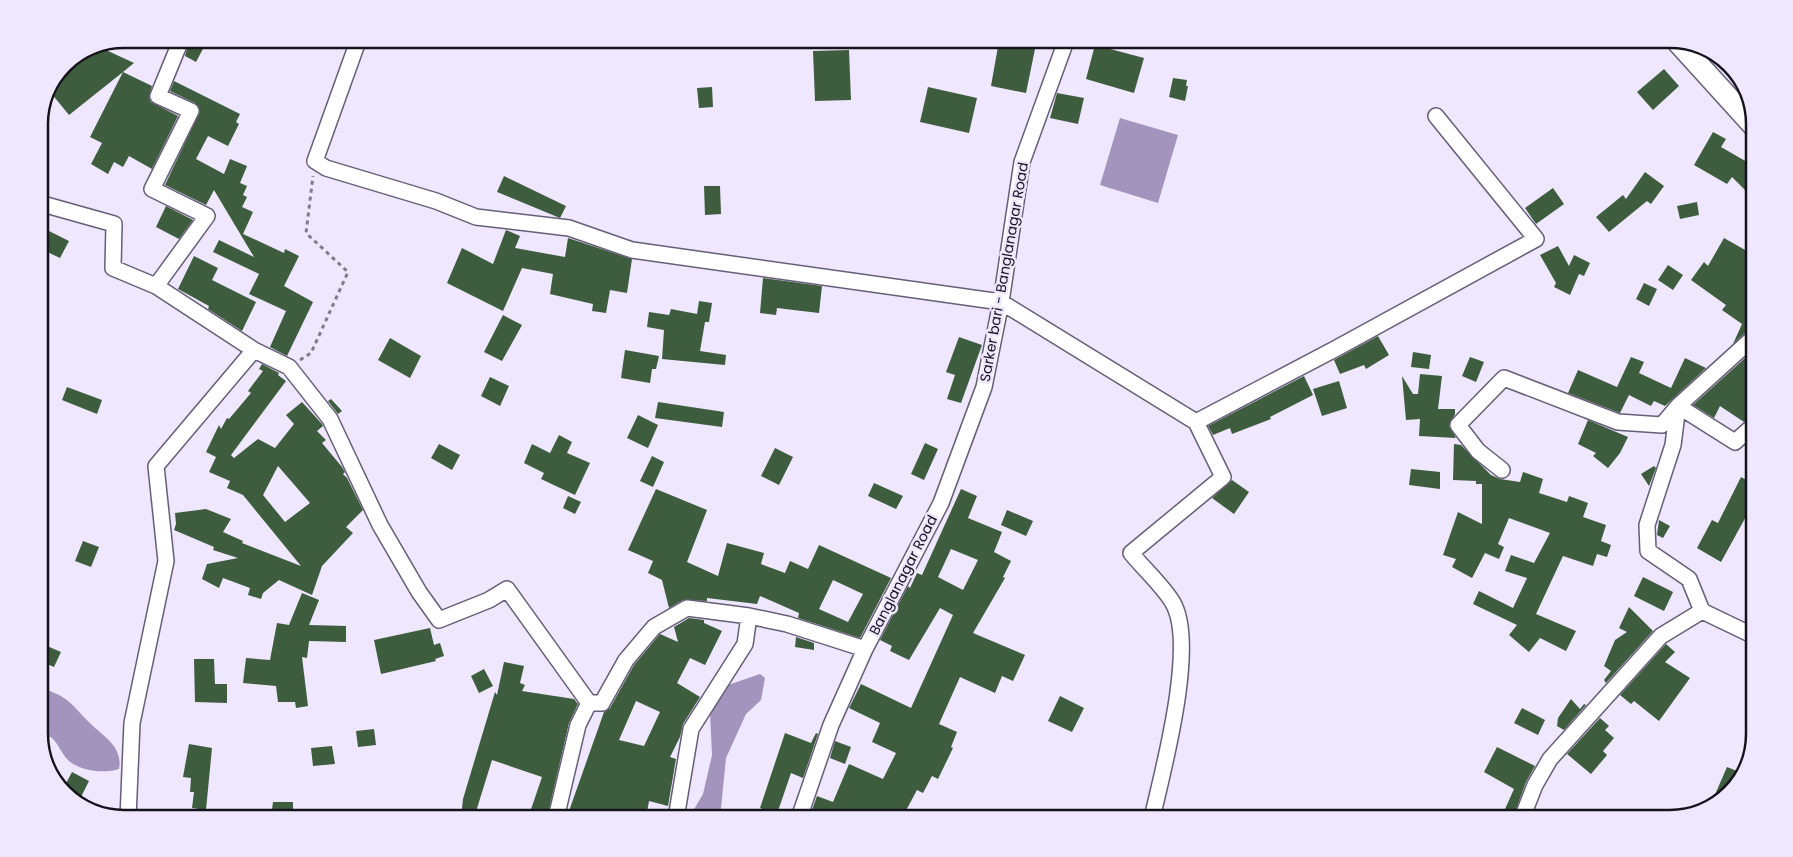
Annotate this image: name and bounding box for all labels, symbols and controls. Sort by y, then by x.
street label: Sarker bari - Banglanagar Road [975,161,1033,383]
street label: Banglanagar Road [864,512,942,638]

